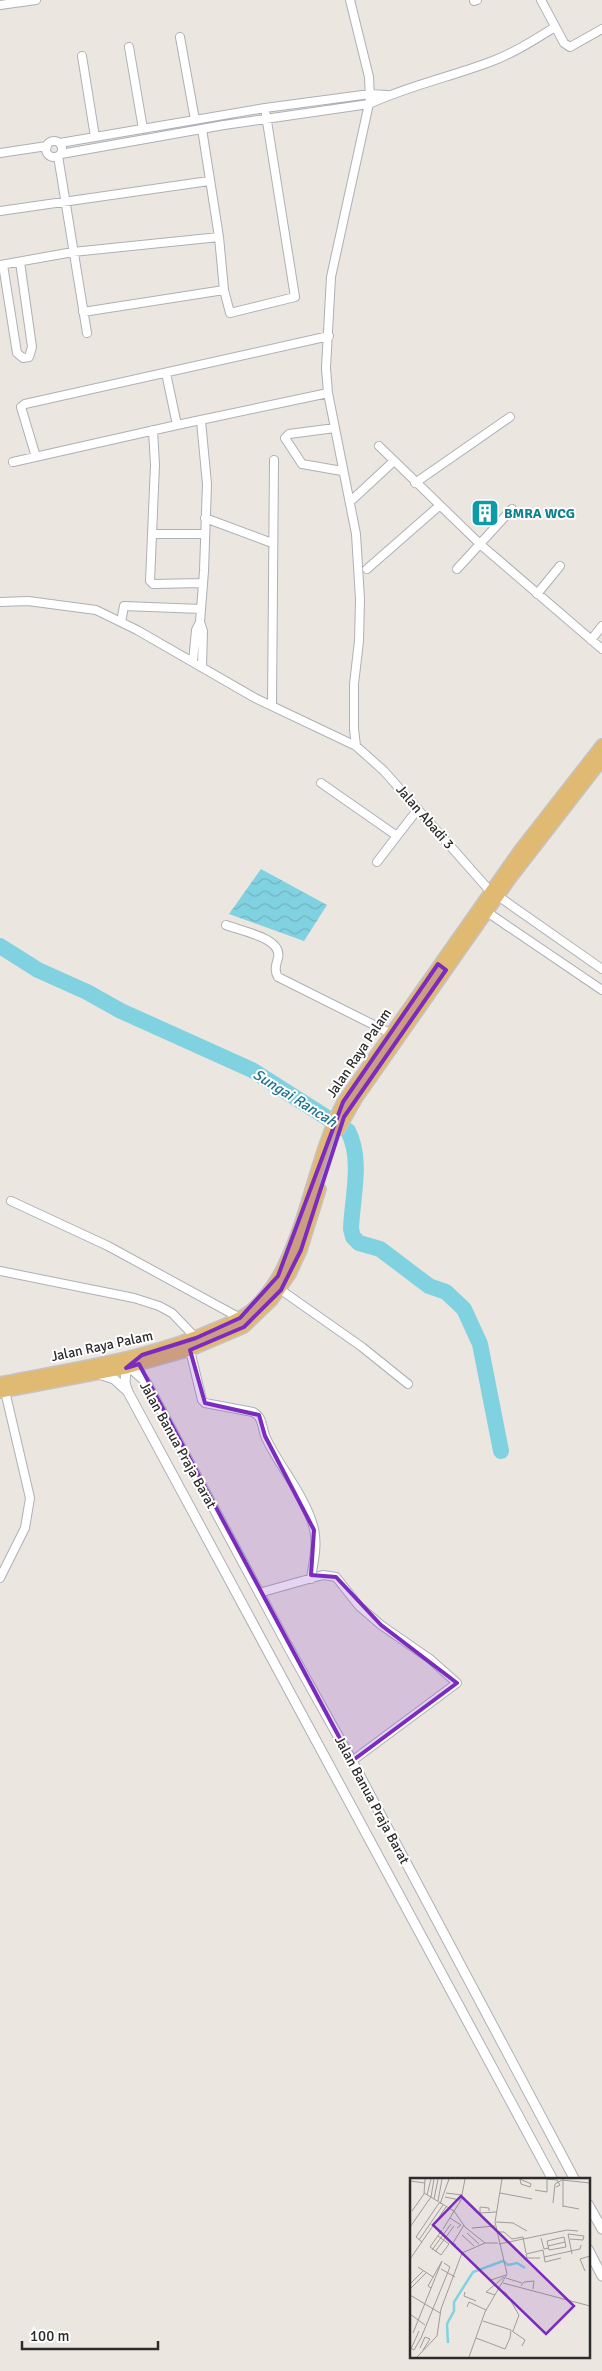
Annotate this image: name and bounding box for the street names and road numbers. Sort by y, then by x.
street label: Jalan Abadi 3 [392,781,458,853]
street label: Jalan Raya Palam [323,1005,395,1101]
street label: Jalan Raya Palam [49,1327,155,1365]
street label: Jalan Banua Praja Barat [136,1379,220,1511]
street label: Jalan Banua Praja Barat [331,1733,413,1867]

